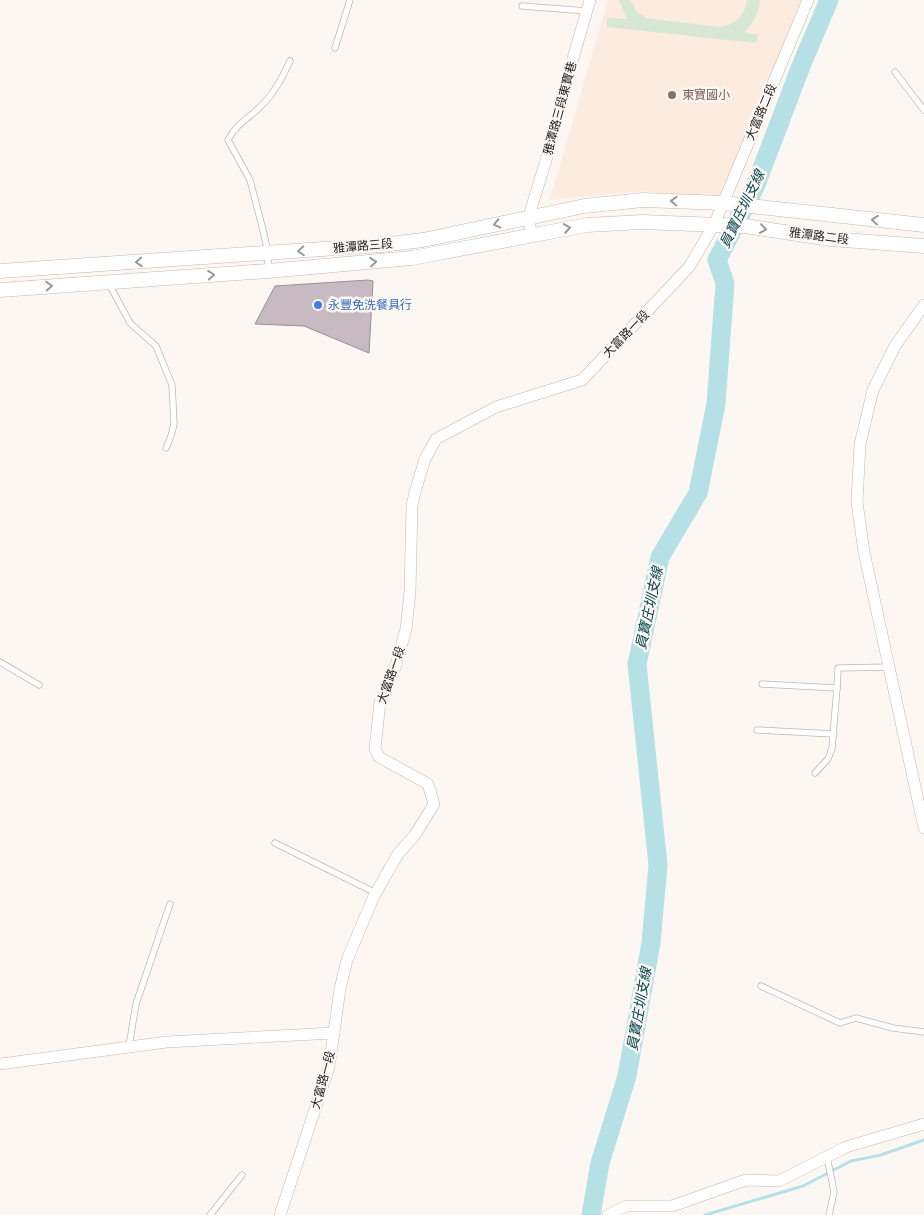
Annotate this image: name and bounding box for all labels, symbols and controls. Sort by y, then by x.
street label: 雅潭路三段東寶巷 [541,60,579,156]
street label: 大富路二段 [743,82,779,142]
place label: 東寶國小 [682,88,730,102]
marker: 東寶國小 [666,89,678,101]
water label: 員寶庄圳支線 [716,166,769,251]
one-way arrow [670,196,678,206]
one-way arrow [871,215,879,226]
one-way arrow [492,218,501,229]
one-way arrow [563,223,571,234]
one-way arrow [759,223,767,234]
street label: 雅潭路二段 [788,225,850,247]
street label: 雅潭路三段 [332,236,394,256]
one-way arrow [297,245,305,256]
one-way arrow [135,256,143,267]
one-way arrow [369,257,377,268]
one-way arrow [207,270,215,281]
one-way arrow [45,281,53,292]
place label: 永豐免洗餐具行 [328,298,412,312]
marker: 永豐免洗餐具行 [312,299,324,311]
street label: 大富路一段 [600,308,652,360]
water label: 員寶庄圳支線 [632,563,667,651]
street label: 大富路一段 [375,644,407,706]
water label: 員寶庄圳支線 [624,964,656,1052]
street label: 大富路一段 [308,1049,338,1111]

